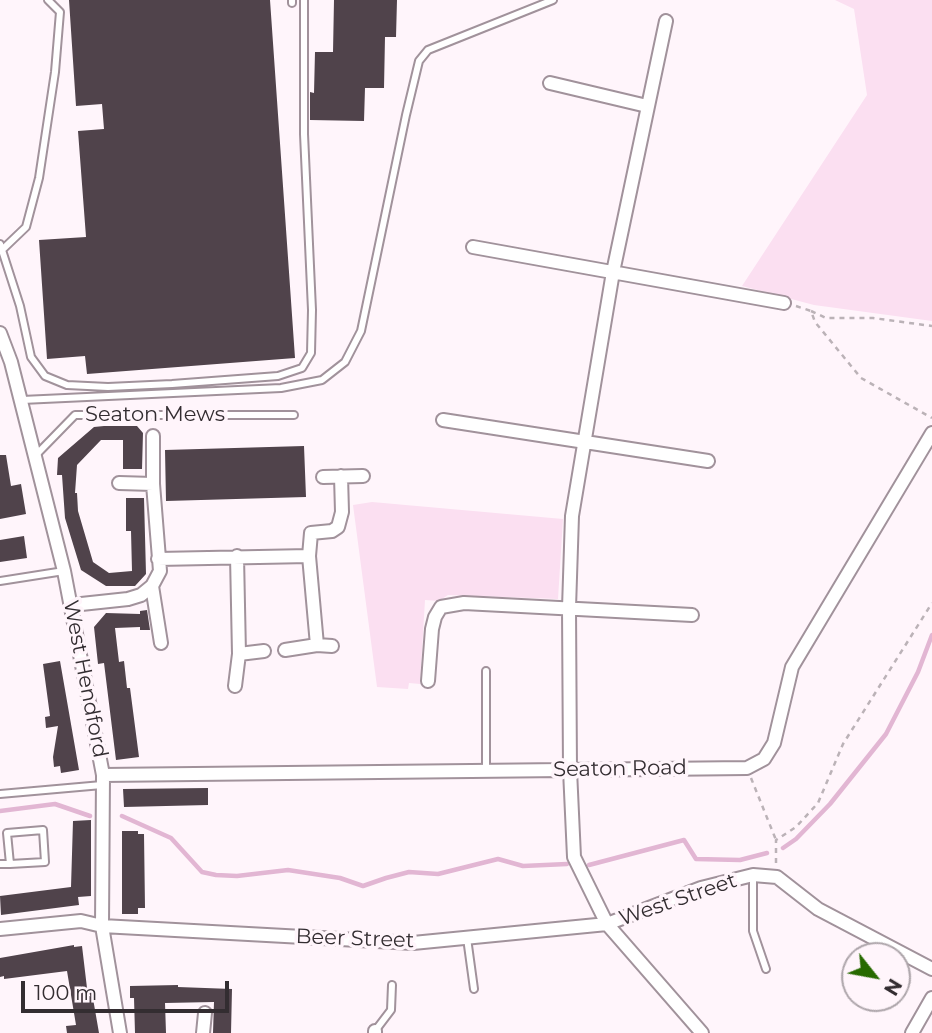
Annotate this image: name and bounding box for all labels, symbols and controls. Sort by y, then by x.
street label: Seaton Mews [85,402,225,428]
street label: West Hendford [57,598,113,760]
street label: Seaton Road [553,755,687,783]
street label: West Street [616,868,740,932]
street label: Beer Street [295,924,415,954]
north arrow [841,942,911,1012]
scale bar [24,967,233,1011]
text: N [879,975,907,1000]
text: 100 m [34,980,97,1005]

